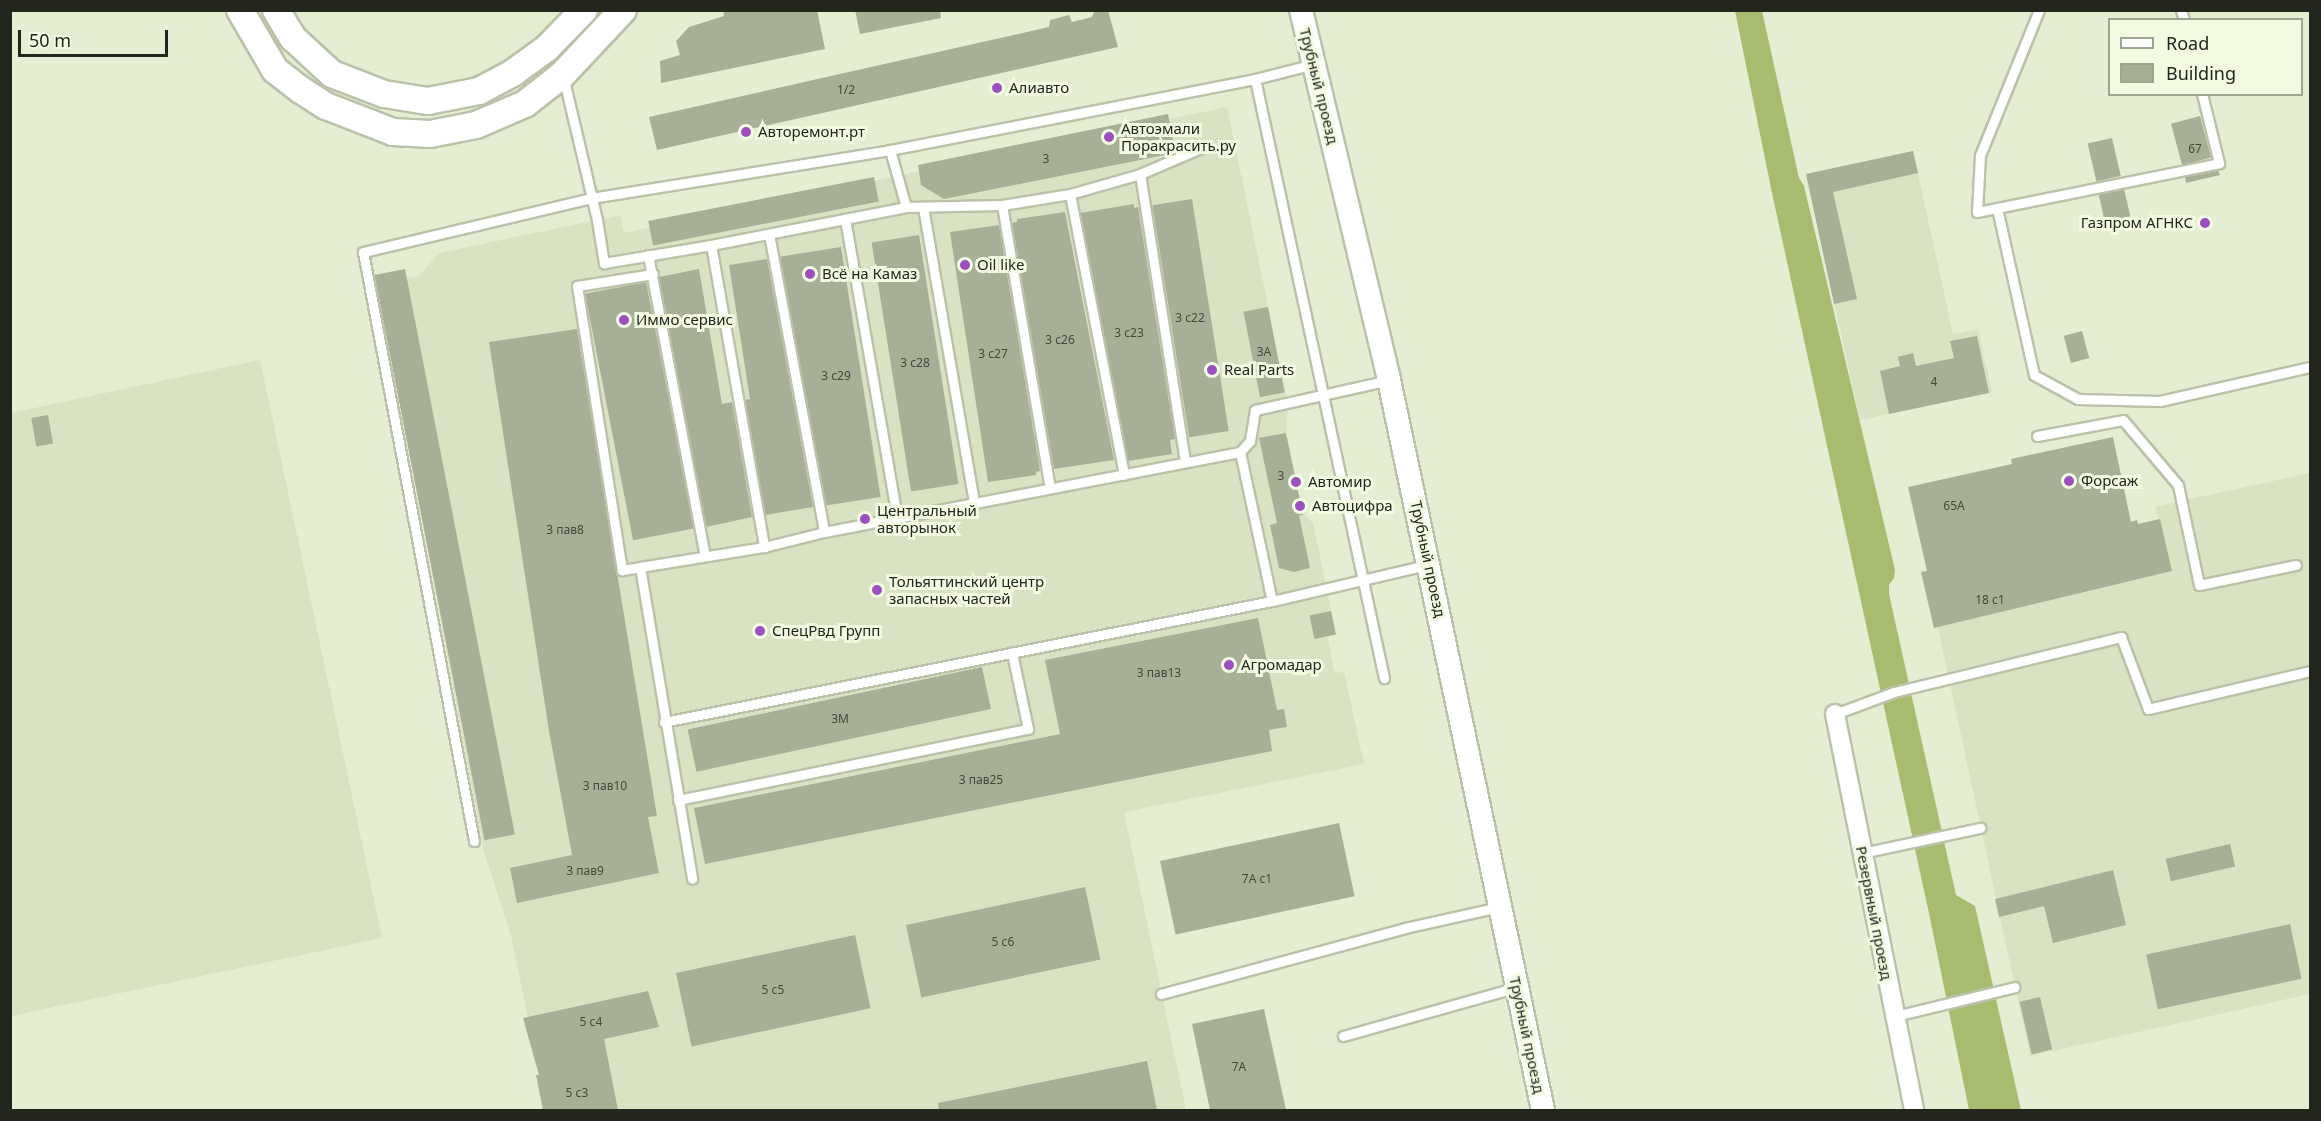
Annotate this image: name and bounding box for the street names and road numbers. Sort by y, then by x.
street label: Трубный проезд [1296,26,1342,146]
street label: Трубный проезд [1407,499,1449,619]
street label: Резервный проезд [1852,845,1896,981]
street label: Трубный проезд [1506,975,1548,1095]

